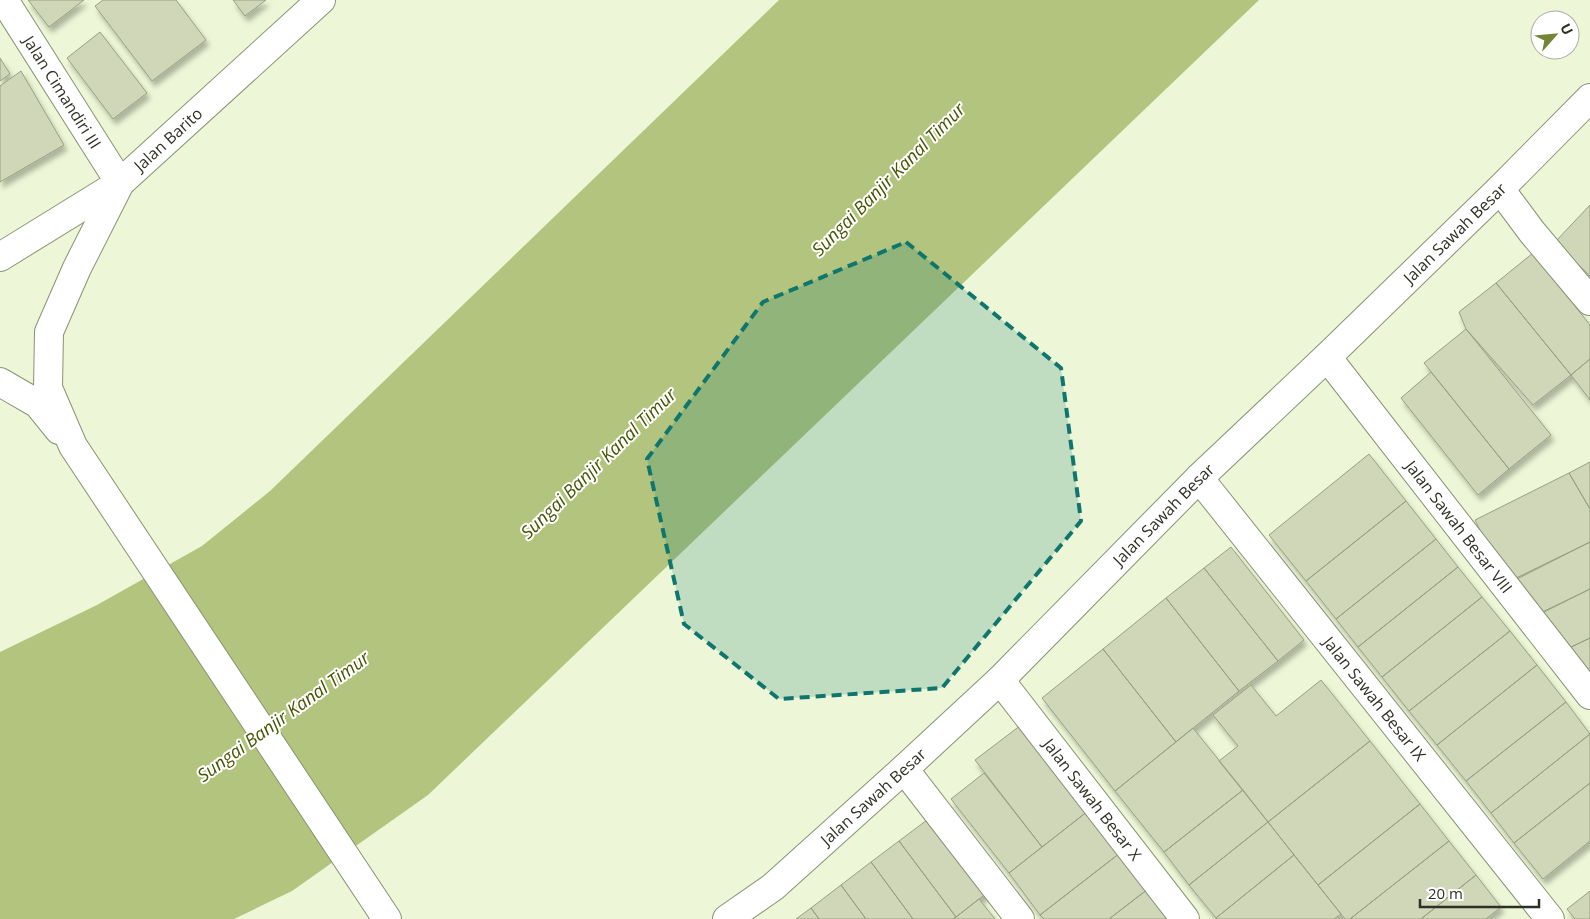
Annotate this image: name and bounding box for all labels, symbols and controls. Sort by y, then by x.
north arrow [1530,10,1580,60]
text: U [1556,20,1578,38]
street label: Jalan Cimandiri III [17,30,106,153]
water label: Sungai Banjir Kanal Timur [806,97,970,261]
street label: Jalan Barito [128,102,207,177]
street label: Jalan Sawah Besar [1397,178,1511,289]
water label: Sungai Banjir Kanal Timur [515,382,682,544]
street label: Jalan Sawah Besar VIII [1399,454,1518,598]
street label: Jalan Sawah Besar [1107,458,1219,572]
street label: Jalan Sawah Besar IX [1317,630,1431,766]
water label: Sungai Banjir Kanal Timur [192,645,375,787]
street label: Jalan Sawah Besar X [1037,732,1147,866]
street label: Jalan Sawah Besar [814,743,931,852]
scale bar [1420,876,1539,908]
text: 20 m [1428,883,1463,903]

